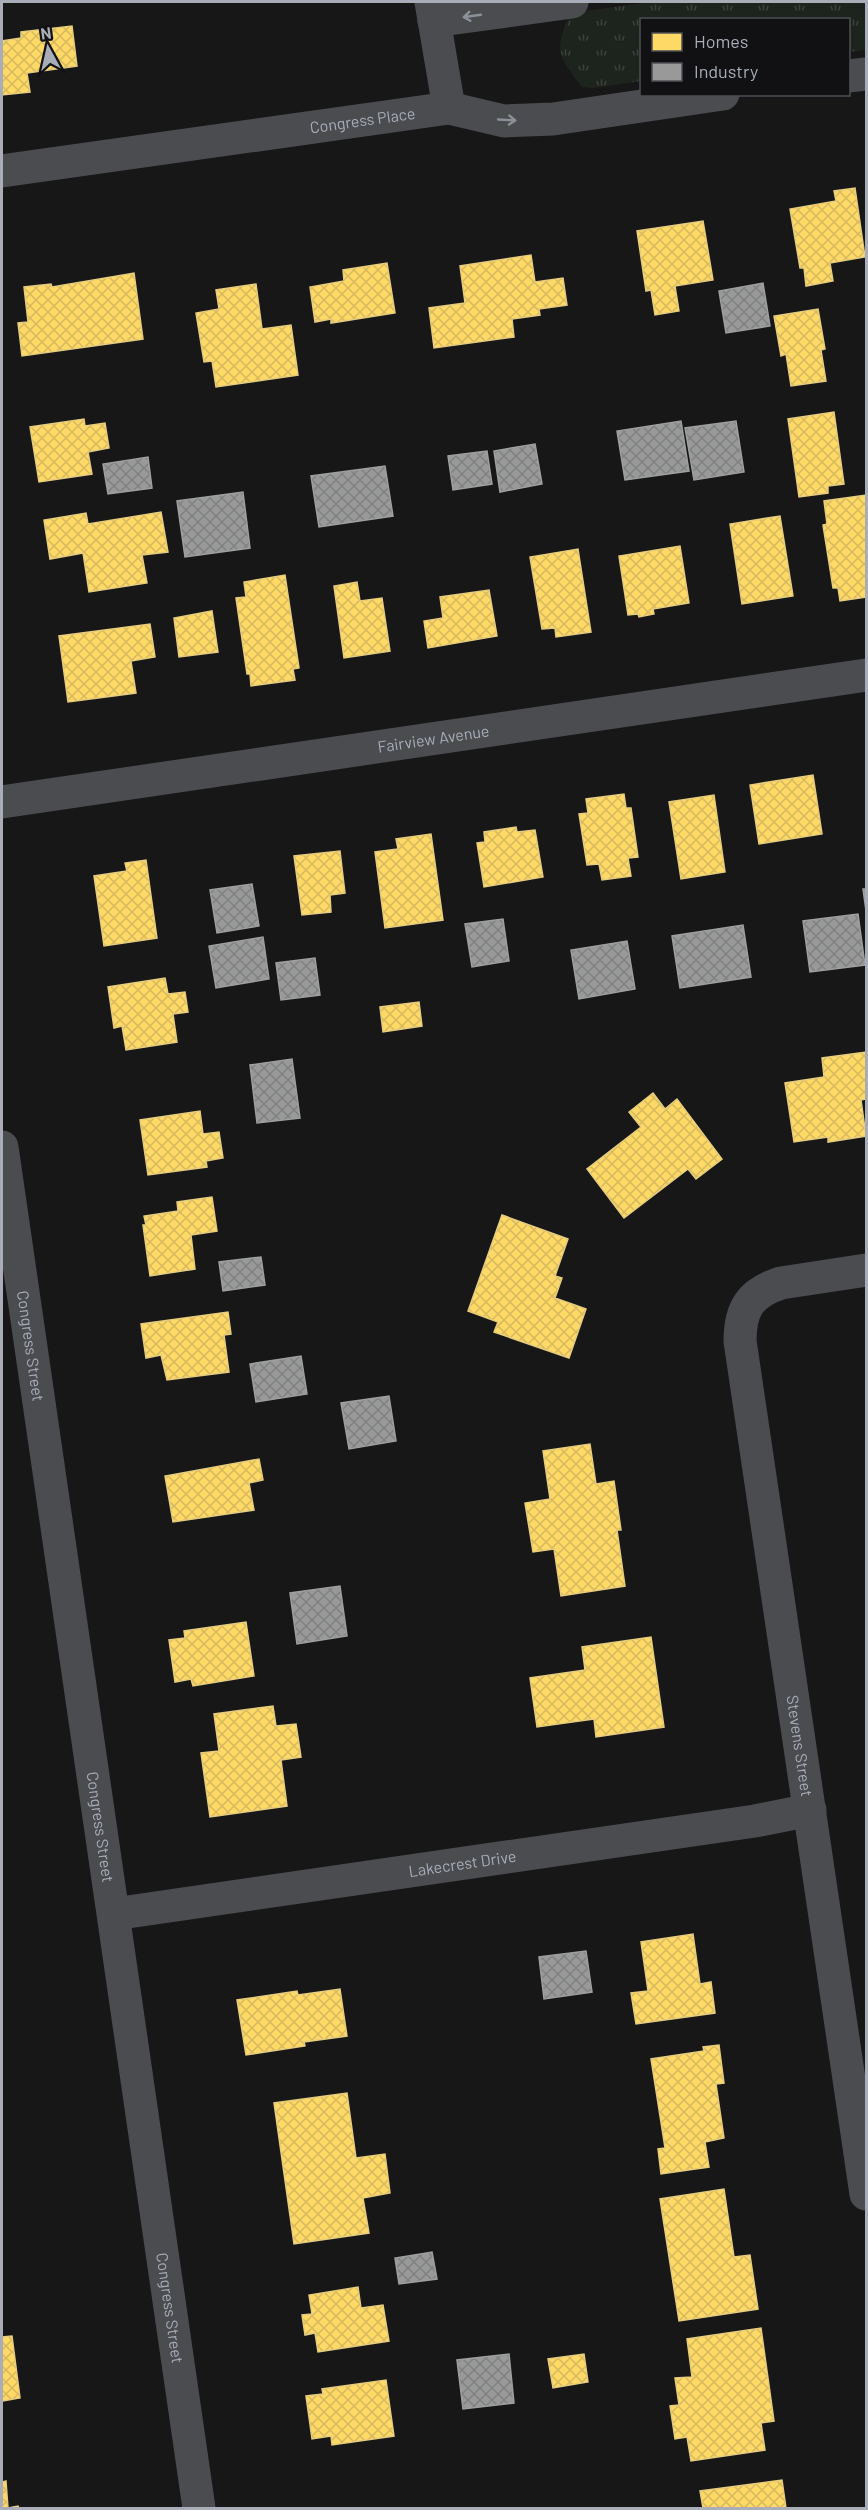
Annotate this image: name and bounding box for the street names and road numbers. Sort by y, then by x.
street label: Congress Place [308,103,416,137]
street label: Fairview Avenue [376,720,490,756]
street label: Congress Street [14,1289,49,1403]
street label: Stevens Street [783,1694,817,1798]
street label: Congress Street [83,1770,118,1884]
street label: Lakecrest Drive [407,1846,517,1880]
street label: Congress Street [153,2251,188,2365]

